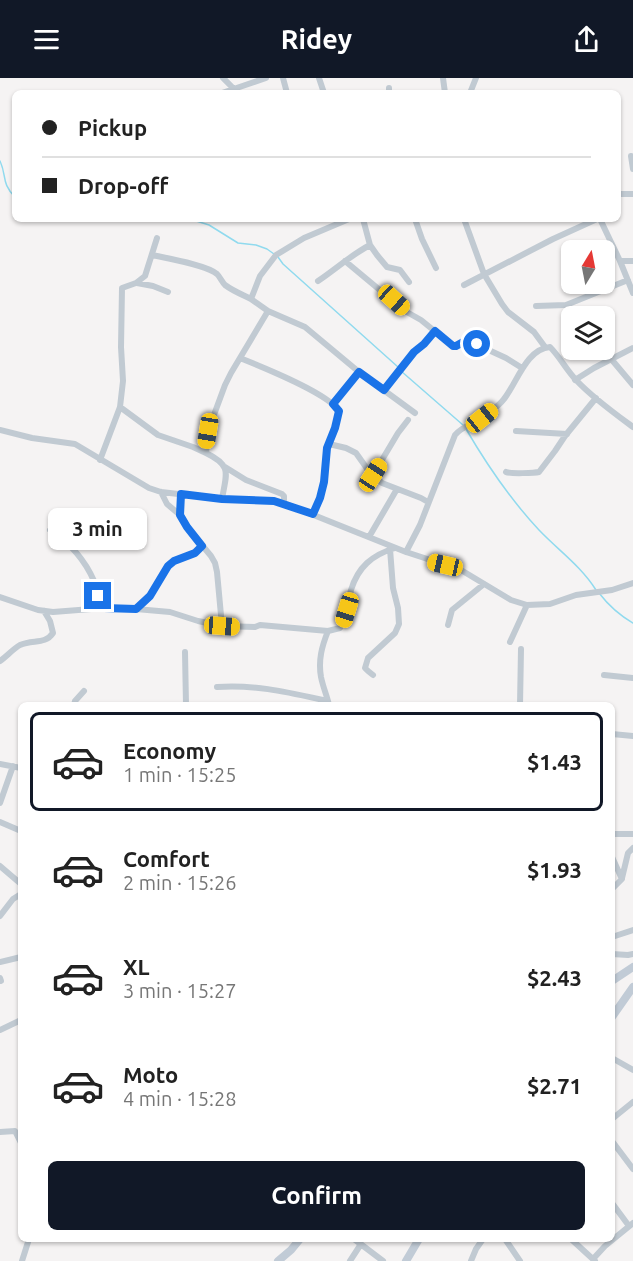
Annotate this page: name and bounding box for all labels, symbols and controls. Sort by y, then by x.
icon: menu [30,23,63,56]
icon: share [570,23,603,56]
text: Ridey [281,24,352,54]
text: Pickup [78,115,147,140]
text: Drop-off [78,173,168,198]
north arrow [561,240,615,294]
map controls [561,240,615,360]
car [375,281,413,319]
button: layers [561,306,615,360]
route start [463,330,490,357]
car [462,400,502,436]
car [196,412,220,450]
car [356,455,390,495]
callout: 3 min [48,509,148,551]
text: 3 min [72,517,123,540]
car [425,552,465,578]
route end [84,582,111,609]
car [333,590,361,630]
car [203,616,241,636]
icon: car [51,735,105,789]
text: Economy [123,738,216,763]
text: $1.43 [527,749,582,774]
text: 1 min · 15:25 [123,763,237,786]
icon: car [51,843,105,897]
text: Comfort [123,846,210,871]
text: $1.93 [527,857,582,882]
text: 2 min · 15:26 [123,871,237,894]
icon: car [51,951,105,1005]
text: XL [123,954,150,979]
text: $2.43 [527,965,582,990]
text: 3 min · 15:27 [123,979,237,1002]
icon: car [51,1059,105,1113]
text: Moto [123,1062,178,1087]
text: $2.71 [527,1073,582,1098]
text: 4 min · 15:28 [123,1087,237,1110]
button: Confirm [48,1161,585,1230]

